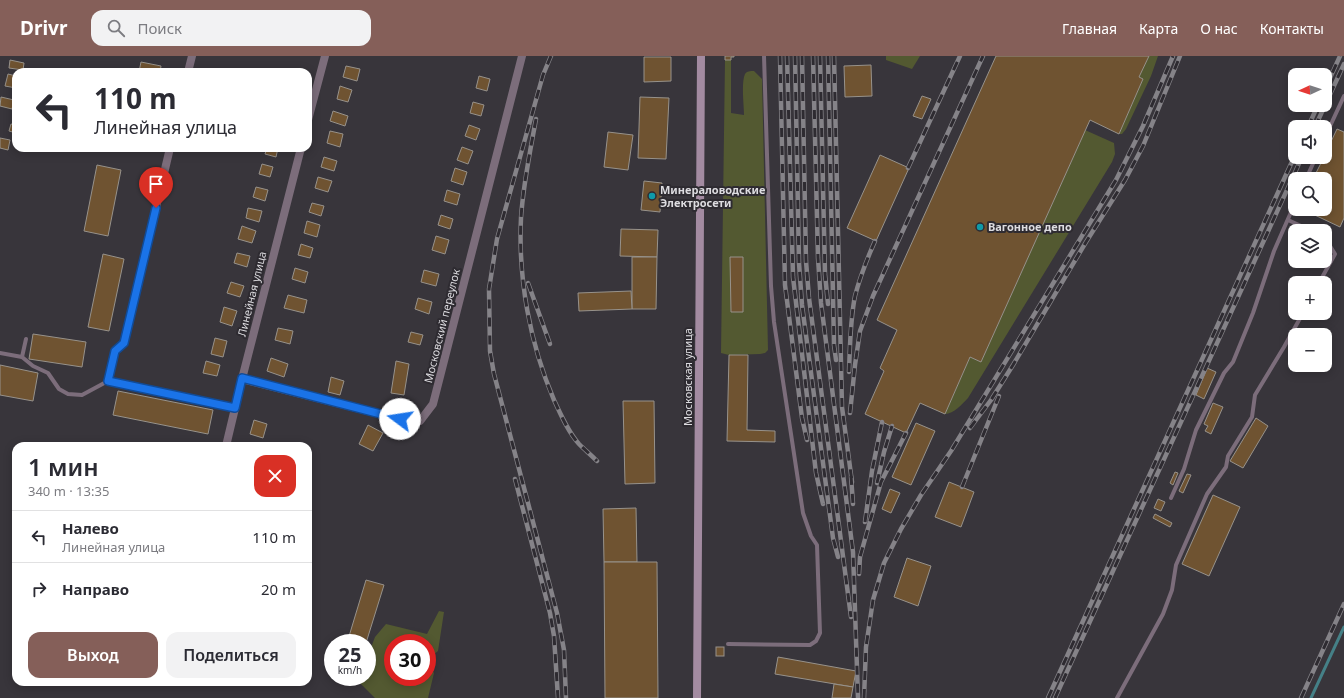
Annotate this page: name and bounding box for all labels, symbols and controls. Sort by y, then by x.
search box [91,10,371,46]
text: Drivr [20,15,67,41]
icon: search [105,17,127,39]
text: Поиск [137,18,182,38]
text: Главная [1062,19,1117,38]
text: Карта [1139,19,1178,38]
text: О нас [1200,19,1238,38]
text: Контакты [1260,19,1324,38]
north arrow [1288,68,1332,112]
map controls [1288,68,1332,372]
text: 110 m [94,79,177,117]
icon: left [28,84,80,136]
text: Линейная улица [94,115,237,139]
button: sound [1288,120,1332,164]
pin [139,167,173,208]
button: search [1288,172,1332,216]
icon: arrive [145,173,167,195]
place label: Минераловодские Электросети [660,182,765,210]
marker: Минераловодские Электросети [647,191,657,201]
place label: Вагонное депо [988,219,1072,234]
marker: Вагонное депо [975,222,985,232]
button: layers [1288,224,1332,268]
street label: Линейная улица [234,250,269,338]
street label: Московский переулок [420,267,463,385]
button: + [1288,276,1332,320]
street label: Московская улица [680,328,695,426]
button: − [1288,328,1332,372]
position arrow [379,398,421,440]
text: 1 мин [28,450,99,483]
button: close [254,455,296,497]
text: 340 m · 13:35 [28,482,109,500]
text: Налево [62,518,119,538]
icon: left [28,526,50,548]
text: 110 m [252,527,296,547]
text: Линейная улица [62,538,165,556]
icon: right [28,578,50,600]
text: Направо [62,579,129,599]
text: 20 m [261,579,296,599]
button: Выход [28,632,158,678]
button: Поделиться [166,632,296,678]
speed limit sign: 30 [384,634,436,686]
text: 25 [339,641,361,668]
text: km/h [338,663,362,677]

